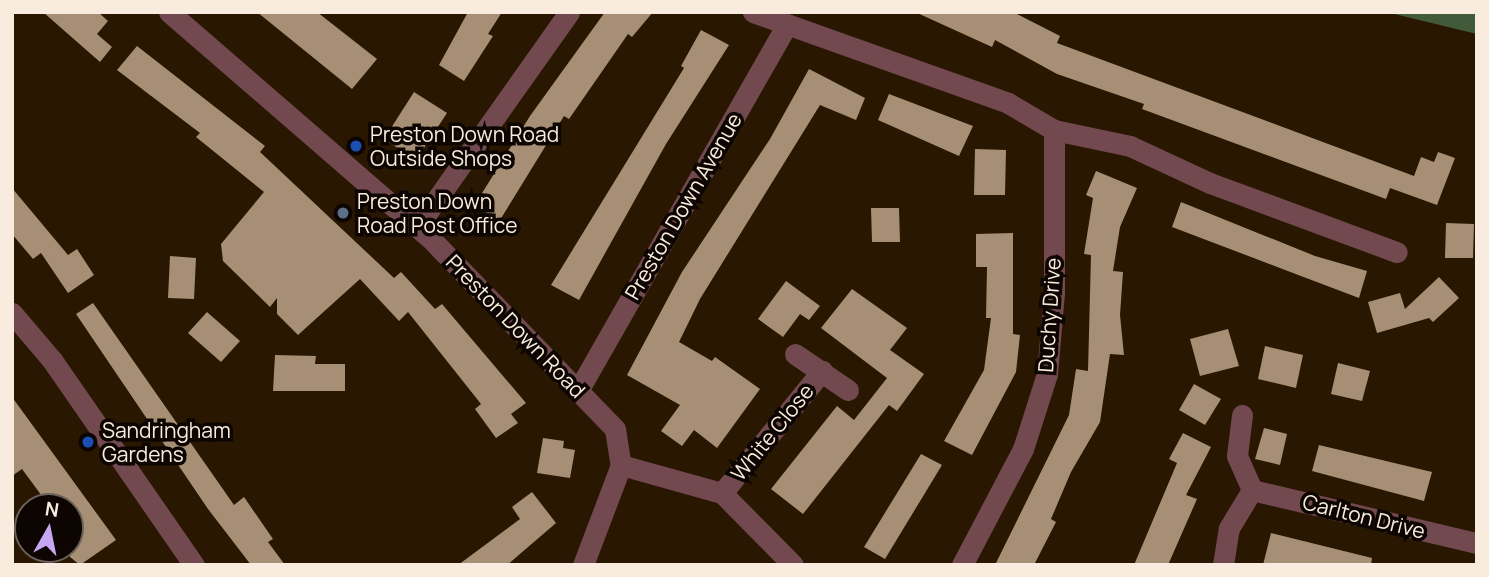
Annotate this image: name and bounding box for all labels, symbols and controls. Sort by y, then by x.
street label: Preston Down Avenue [619,108,747,304]
place label: Preston Down Road Outside Shops [370,121,559,171]
marker: Preston Down Road Outside Shops [348,138,364,154]
place label: Preston Down Road Post Office [357,188,517,238]
marker: Preston Down Road Post Office [335,205,351,221]
street label: Preston Down Road [441,249,591,403]
street label: Duchy Drive [1032,257,1066,373]
street label: White Close [725,379,819,485]
place label: Sandringham Gardens [102,417,231,467]
marker: Sandringham Gardens [80,434,96,450]
street label: Carlton Drive [1300,489,1428,543]
north arrow [14,493,84,563]
text: N [43,495,61,523]

